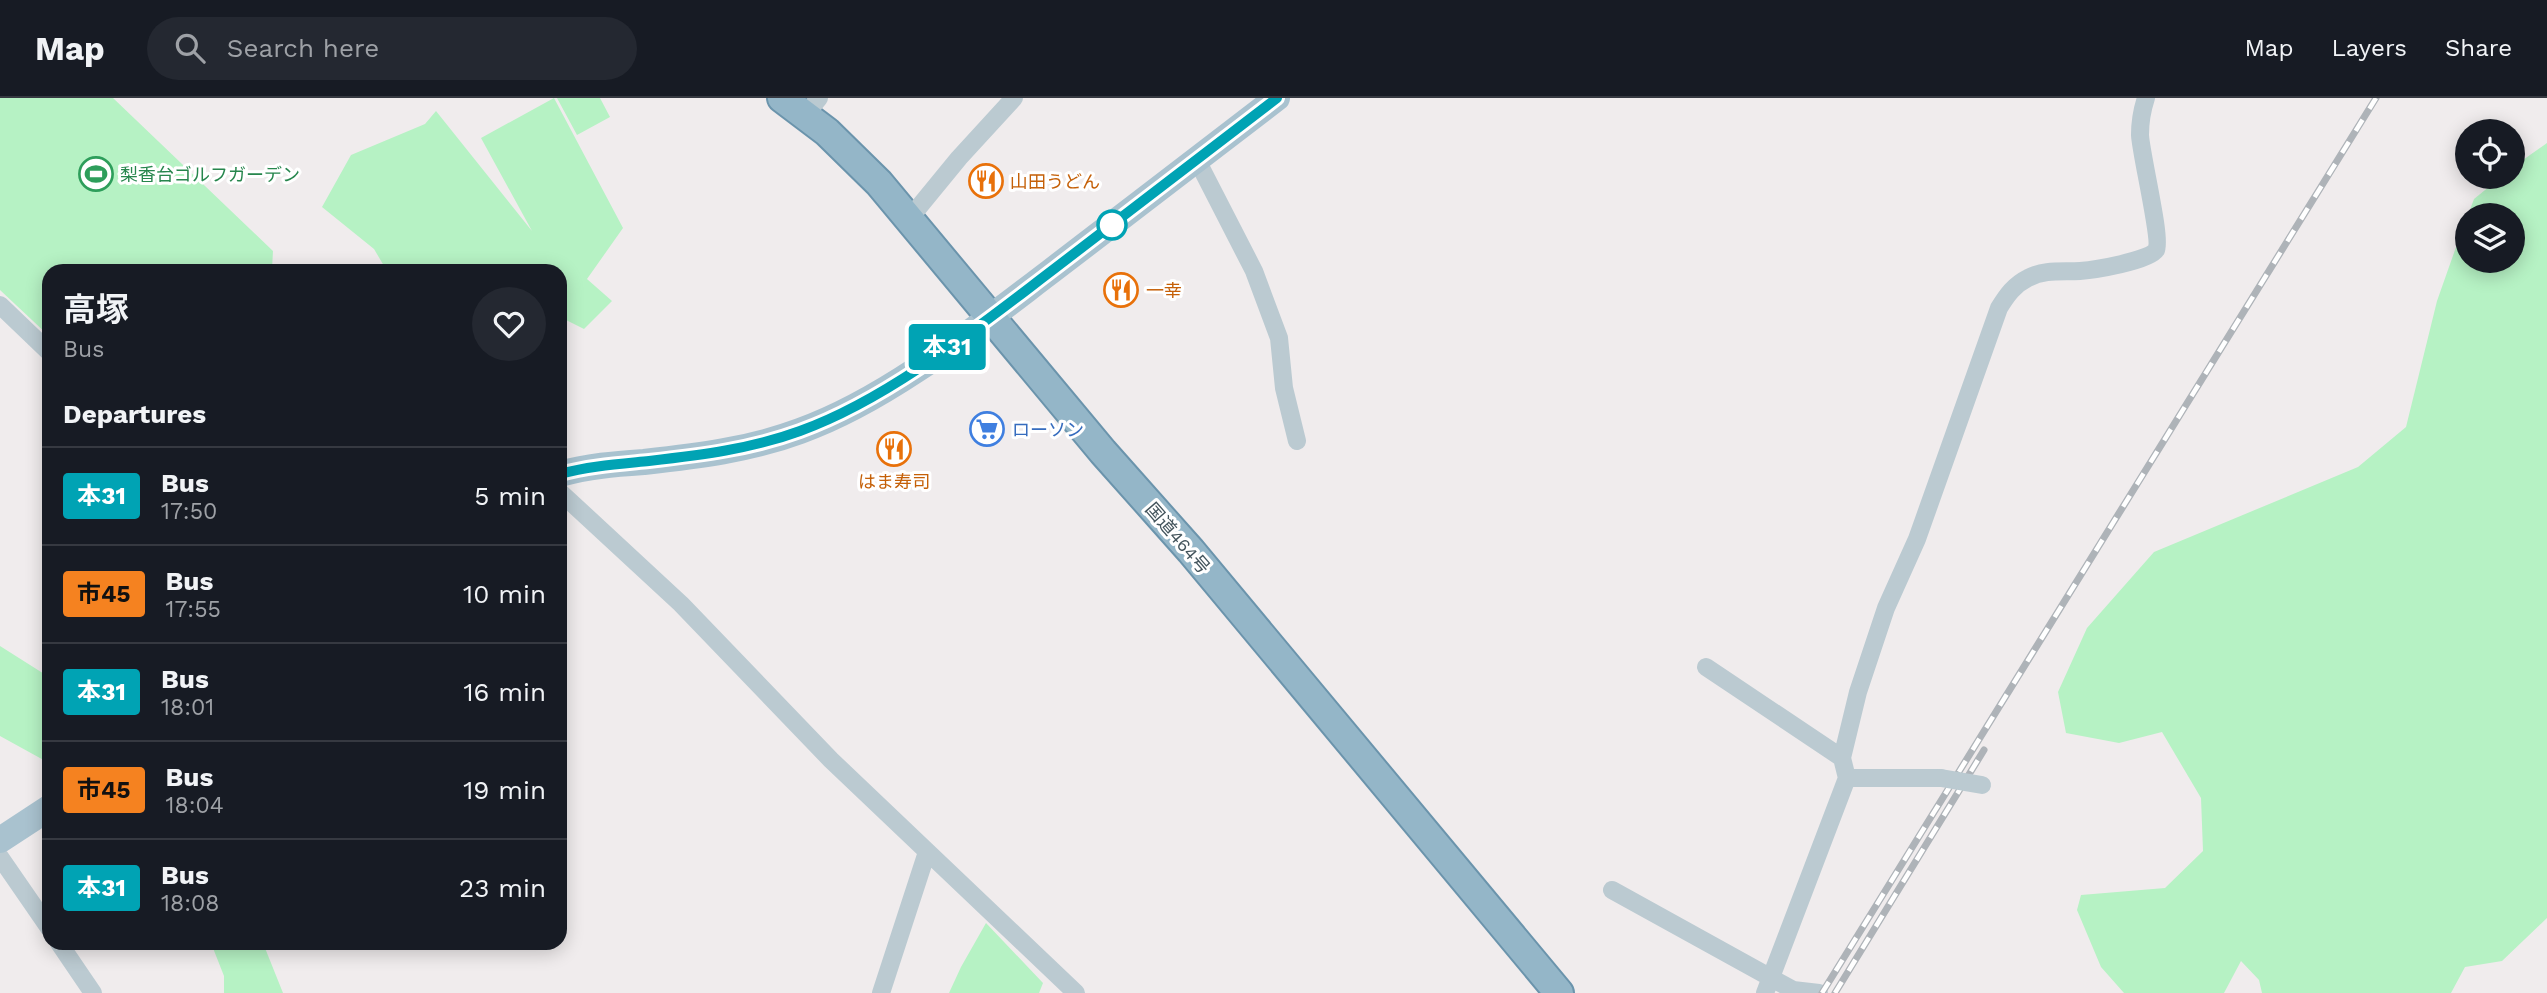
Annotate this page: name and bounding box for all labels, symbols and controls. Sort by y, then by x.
search box [147,17,637,80]
text: Map [35,29,105,68]
icon: search [171,29,209,67]
text: Search here [227,33,379,63]
text: Map [2245,34,2293,62]
text: Layers [2331,34,2407,62]
text: Share [2445,34,2512,62]
map controls [2455,119,2525,273]
button: locate [2455,119,2525,189]
sports icon: 梨香台ゴルフガーデン [77,155,115,193]
restaurant icon: 山田うどん [967,162,1005,200]
place label: 梨香台ゴルフガーデン [120,164,300,185]
place label: 山田うどん [1010,171,1100,192]
button: layers [2455,203,2525,273]
unlabelled marker [1097,210,1127,240]
restaurant icon: 一幸 [1102,271,1140,309]
place label: 一幸 [1146,280,1182,301]
button: heart [472,287,546,361]
text: 高塚 [63,290,129,329]
line badge: 本31 [907,324,987,370]
text: 本31 [923,333,971,361]
text: Bus [63,336,104,363]
text: Departures [63,399,206,429]
supermarket icon: ローソン [968,410,1006,448]
place label: ローソン [1012,419,1084,440]
restaurant icon: はま寿司 [875,430,913,468]
text: Bus [161,468,209,498]
place label: はま寿司 [858,471,930,492]
text: 5 min [474,481,546,511]
text: 本31 [77,482,126,510]
text: 17:50 [161,498,217,525]
street label: 国道464号 [1142,498,1214,578]
text: Bus [166,566,213,596]
text: 10 min [463,579,546,609]
text: 市45 [77,580,131,608]
text: 17:55 [166,596,221,623]
text: Bus [161,664,209,694]
text: 16 min [463,677,546,707]
text: 本31 [77,678,126,706]
text: 18:01 [161,694,214,721]
text: Bus [166,762,213,792]
text: 19 min [463,775,546,805]
text: 市45 [77,776,131,804]
text: 18:04 [166,792,224,819]
text: Bus [161,860,209,890]
text: 23 min [459,873,546,903]
text: 本31 [77,874,126,902]
text: 18:08 [161,890,219,917]

